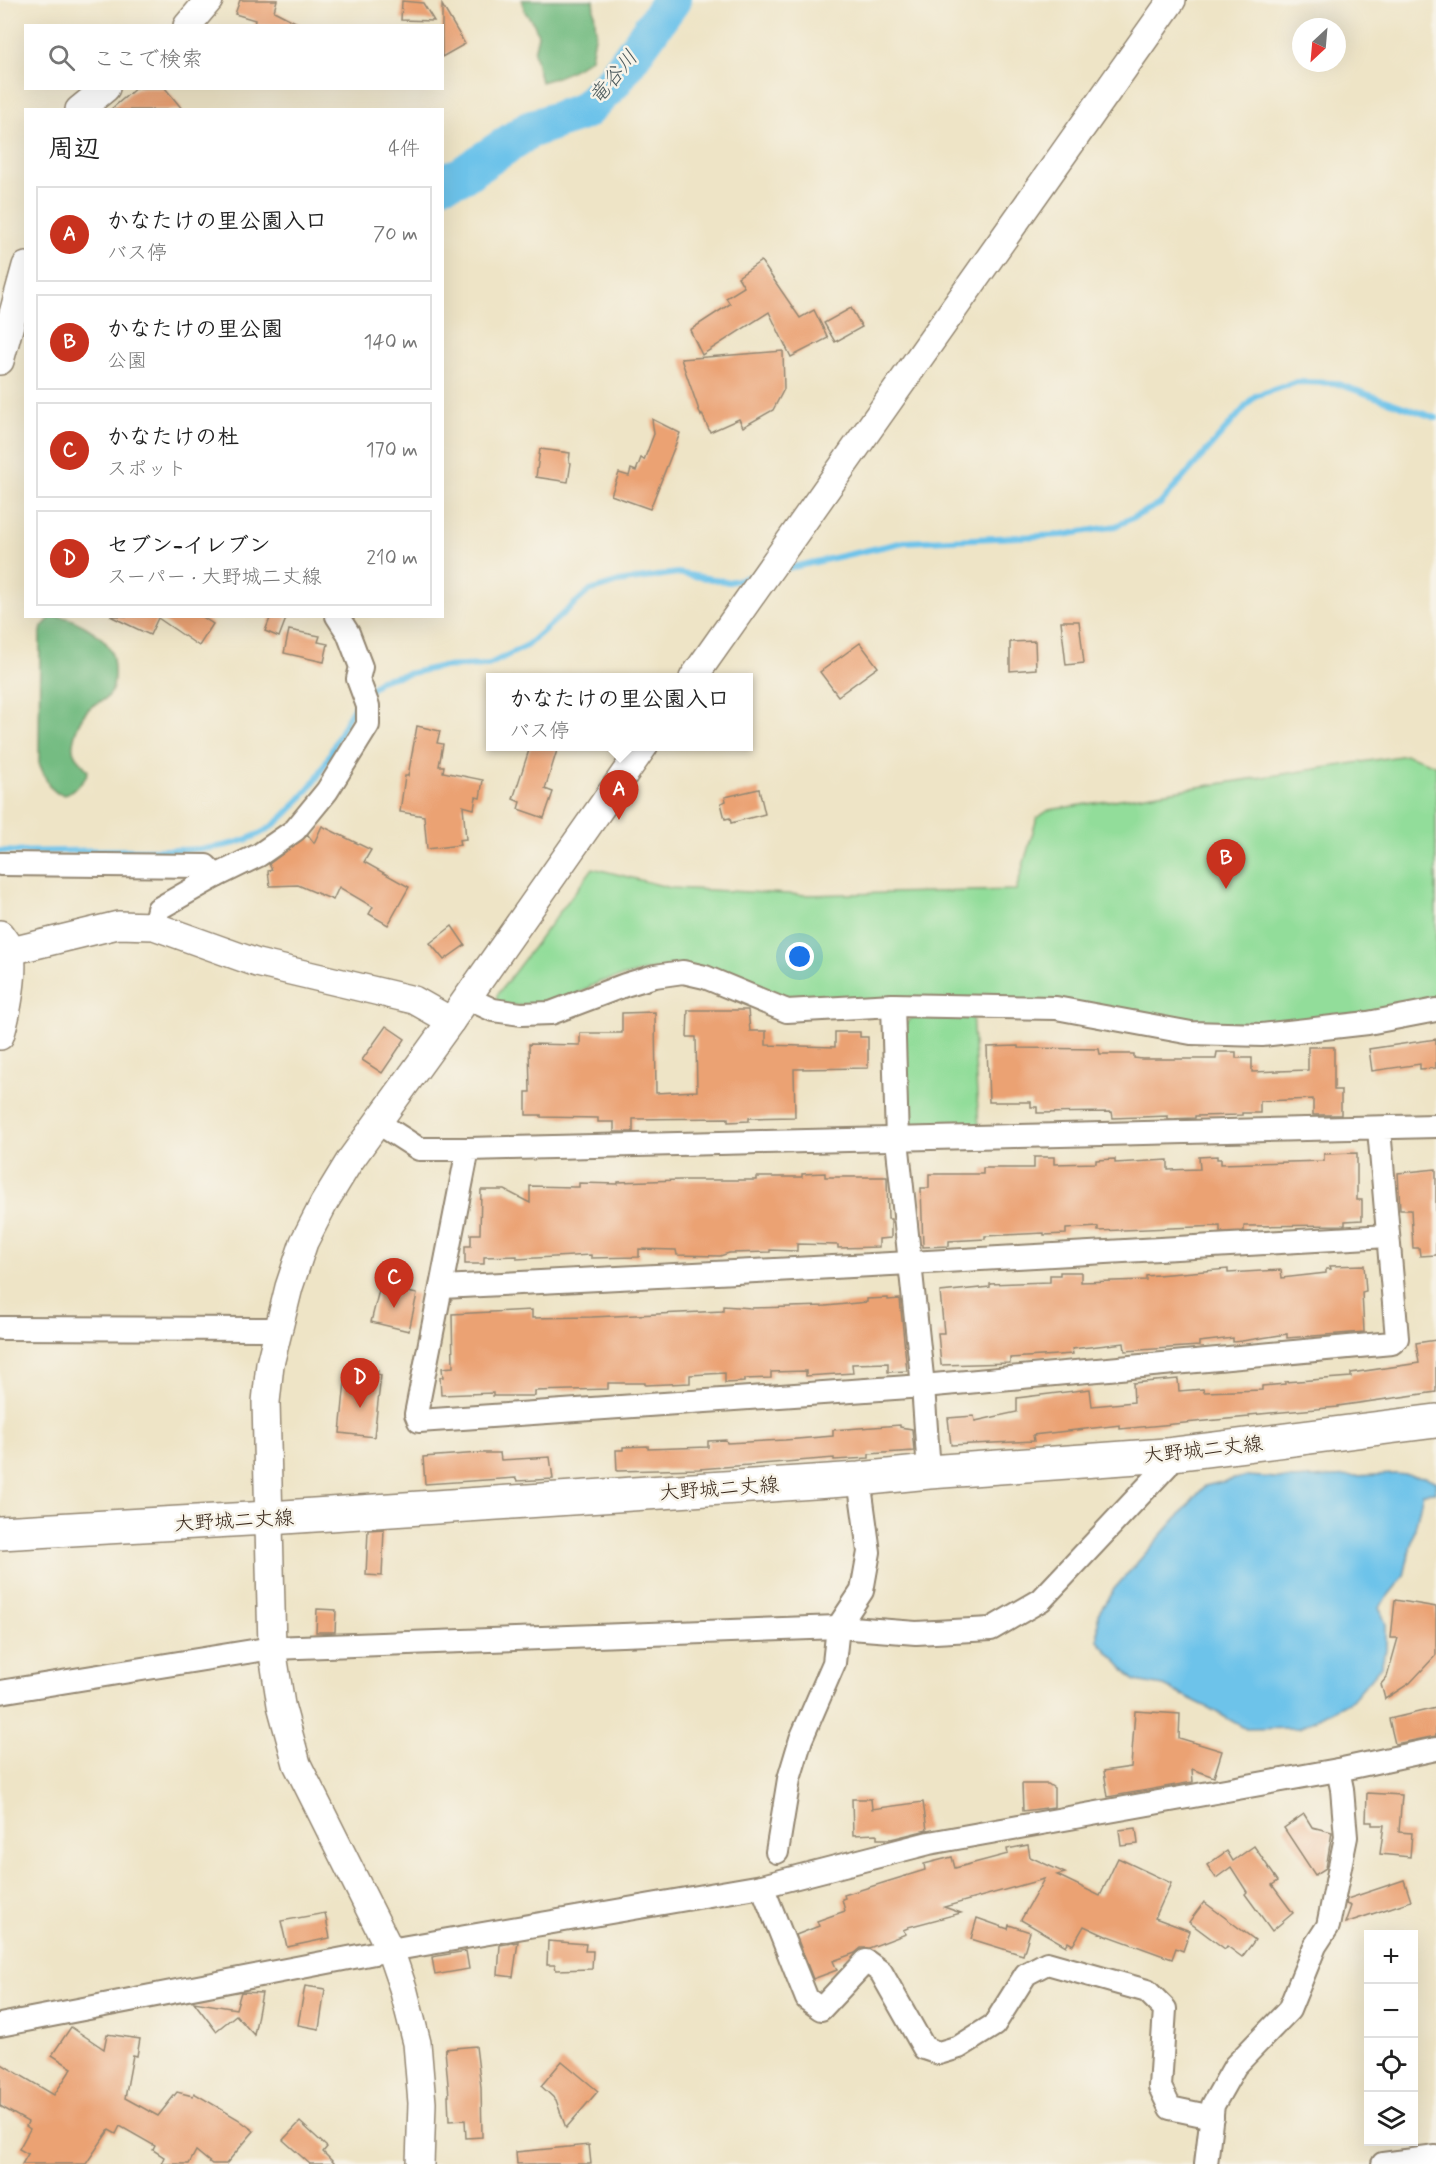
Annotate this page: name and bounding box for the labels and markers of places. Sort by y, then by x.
pin: A [600,770,638,820]
pin: B [1206,840,1246,889]
pin: C [374,1258,414,1308]
pin: D [340,1358,380,1408]

